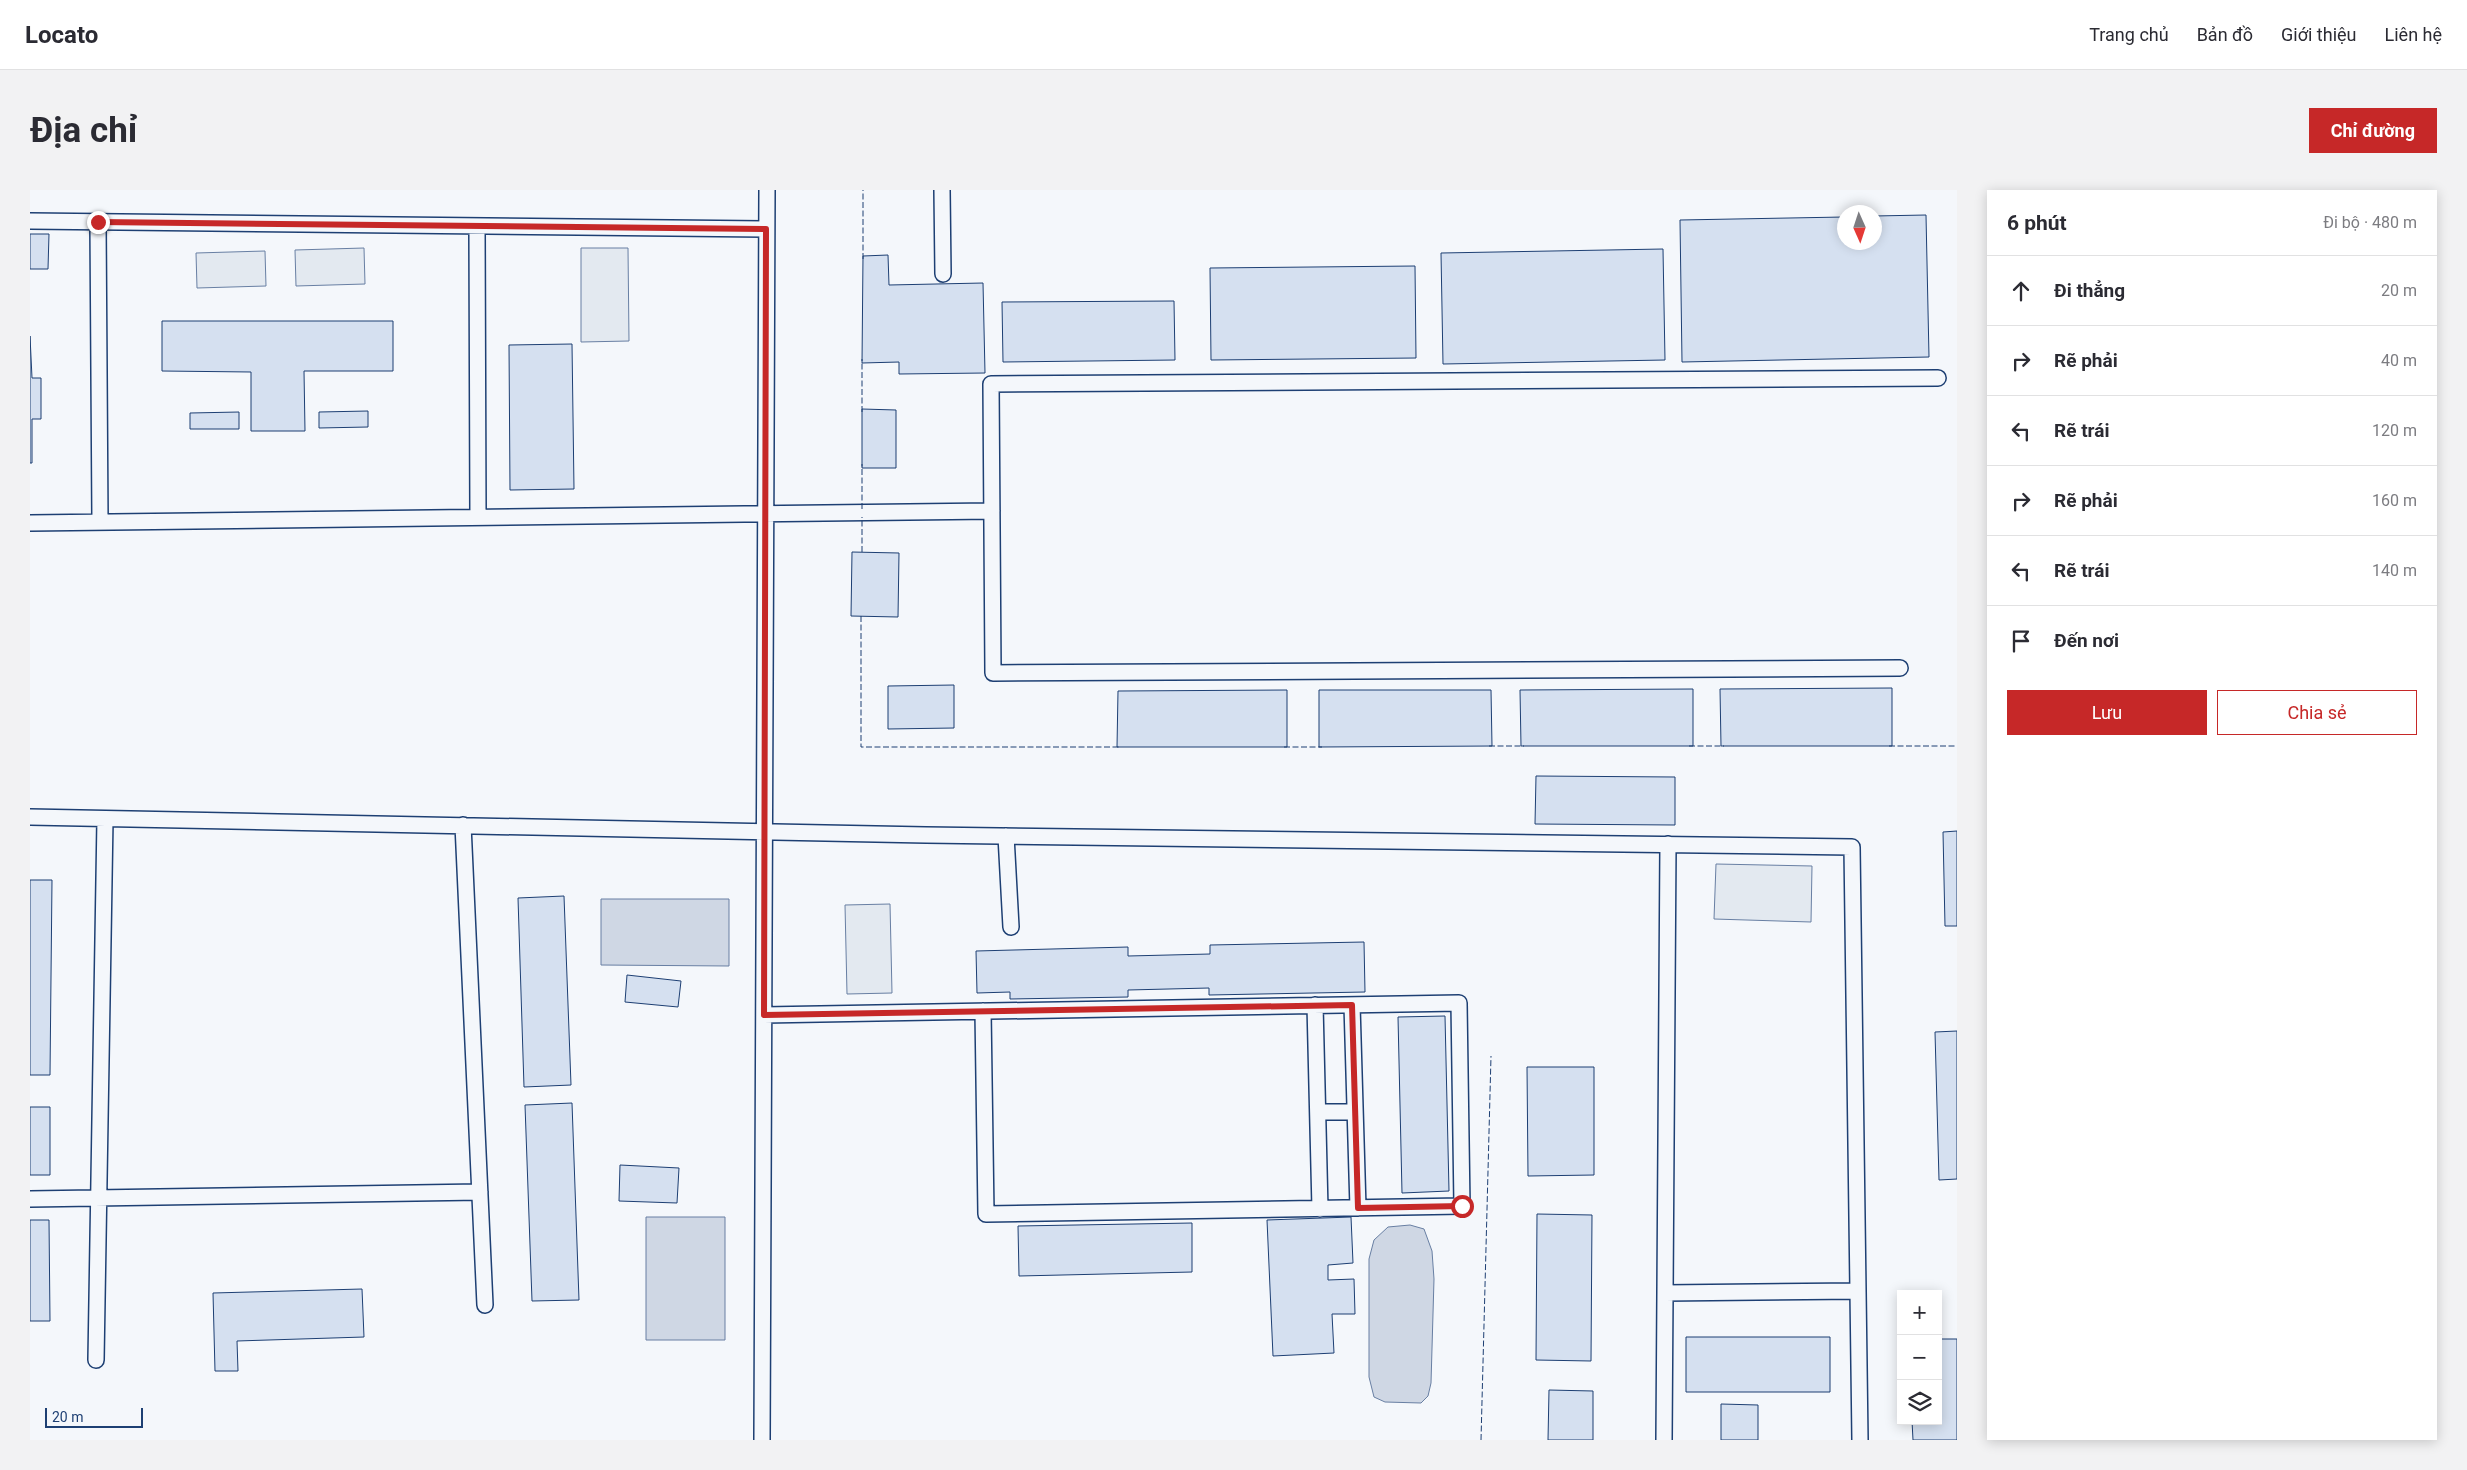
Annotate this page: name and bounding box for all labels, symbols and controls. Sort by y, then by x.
text: Locato [25,21,98,49]
text: Trang chủ [2089,24,2169,45]
text: Bản đồ [2197,24,2253,45]
text: Giới thiệu [2281,24,2357,45]
text: Liên hệ [2385,24,2442,45]
button: Chỉ đường [2309,108,2437,153]
text: Địa chỉ [30,110,137,151]
north arrow [1837,205,1882,250]
route end [87,211,110,234]
text: 6 phút [2007,211,2067,235]
text: Đi bộ · 480 m [2323,213,2417,232]
icon: ahead [2007,277,2035,305]
text: Đi thẳng [2054,279,2125,302]
text: 20 m [2381,281,2417,300]
icon: right [2007,347,2035,375]
text: Rẽ phải [2054,349,2118,372]
text: 40 m [2381,351,2417,370]
icon: left [2007,417,2035,445]
text: Rẽ trái [2054,419,2109,442]
text: 120 m [2372,421,2417,440]
icon: right [2007,487,2035,515]
text: Rẽ phải [2054,489,2118,512]
text: 160 m [2372,491,2417,510]
icon: left [2007,557,2035,585]
text: Rẽ trái [2054,559,2109,582]
text: 140 m [2372,561,2417,580]
icon: arrive [2007,627,2035,655]
text: Đến nơi [2054,629,2119,652]
button: Lưu [2007,690,2207,735]
button: Chia sẻ [2217,690,2417,735]
route start [1451,1195,1474,1218]
map controls [1897,1290,1942,1425]
button: + [1897,1290,1942,1335]
button: − [1897,1335,1942,1380]
button: layers [1897,1380,1942,1425]
scale bar [45,1405,142,1428]
text: 20 m [52,1409,84,1425]

